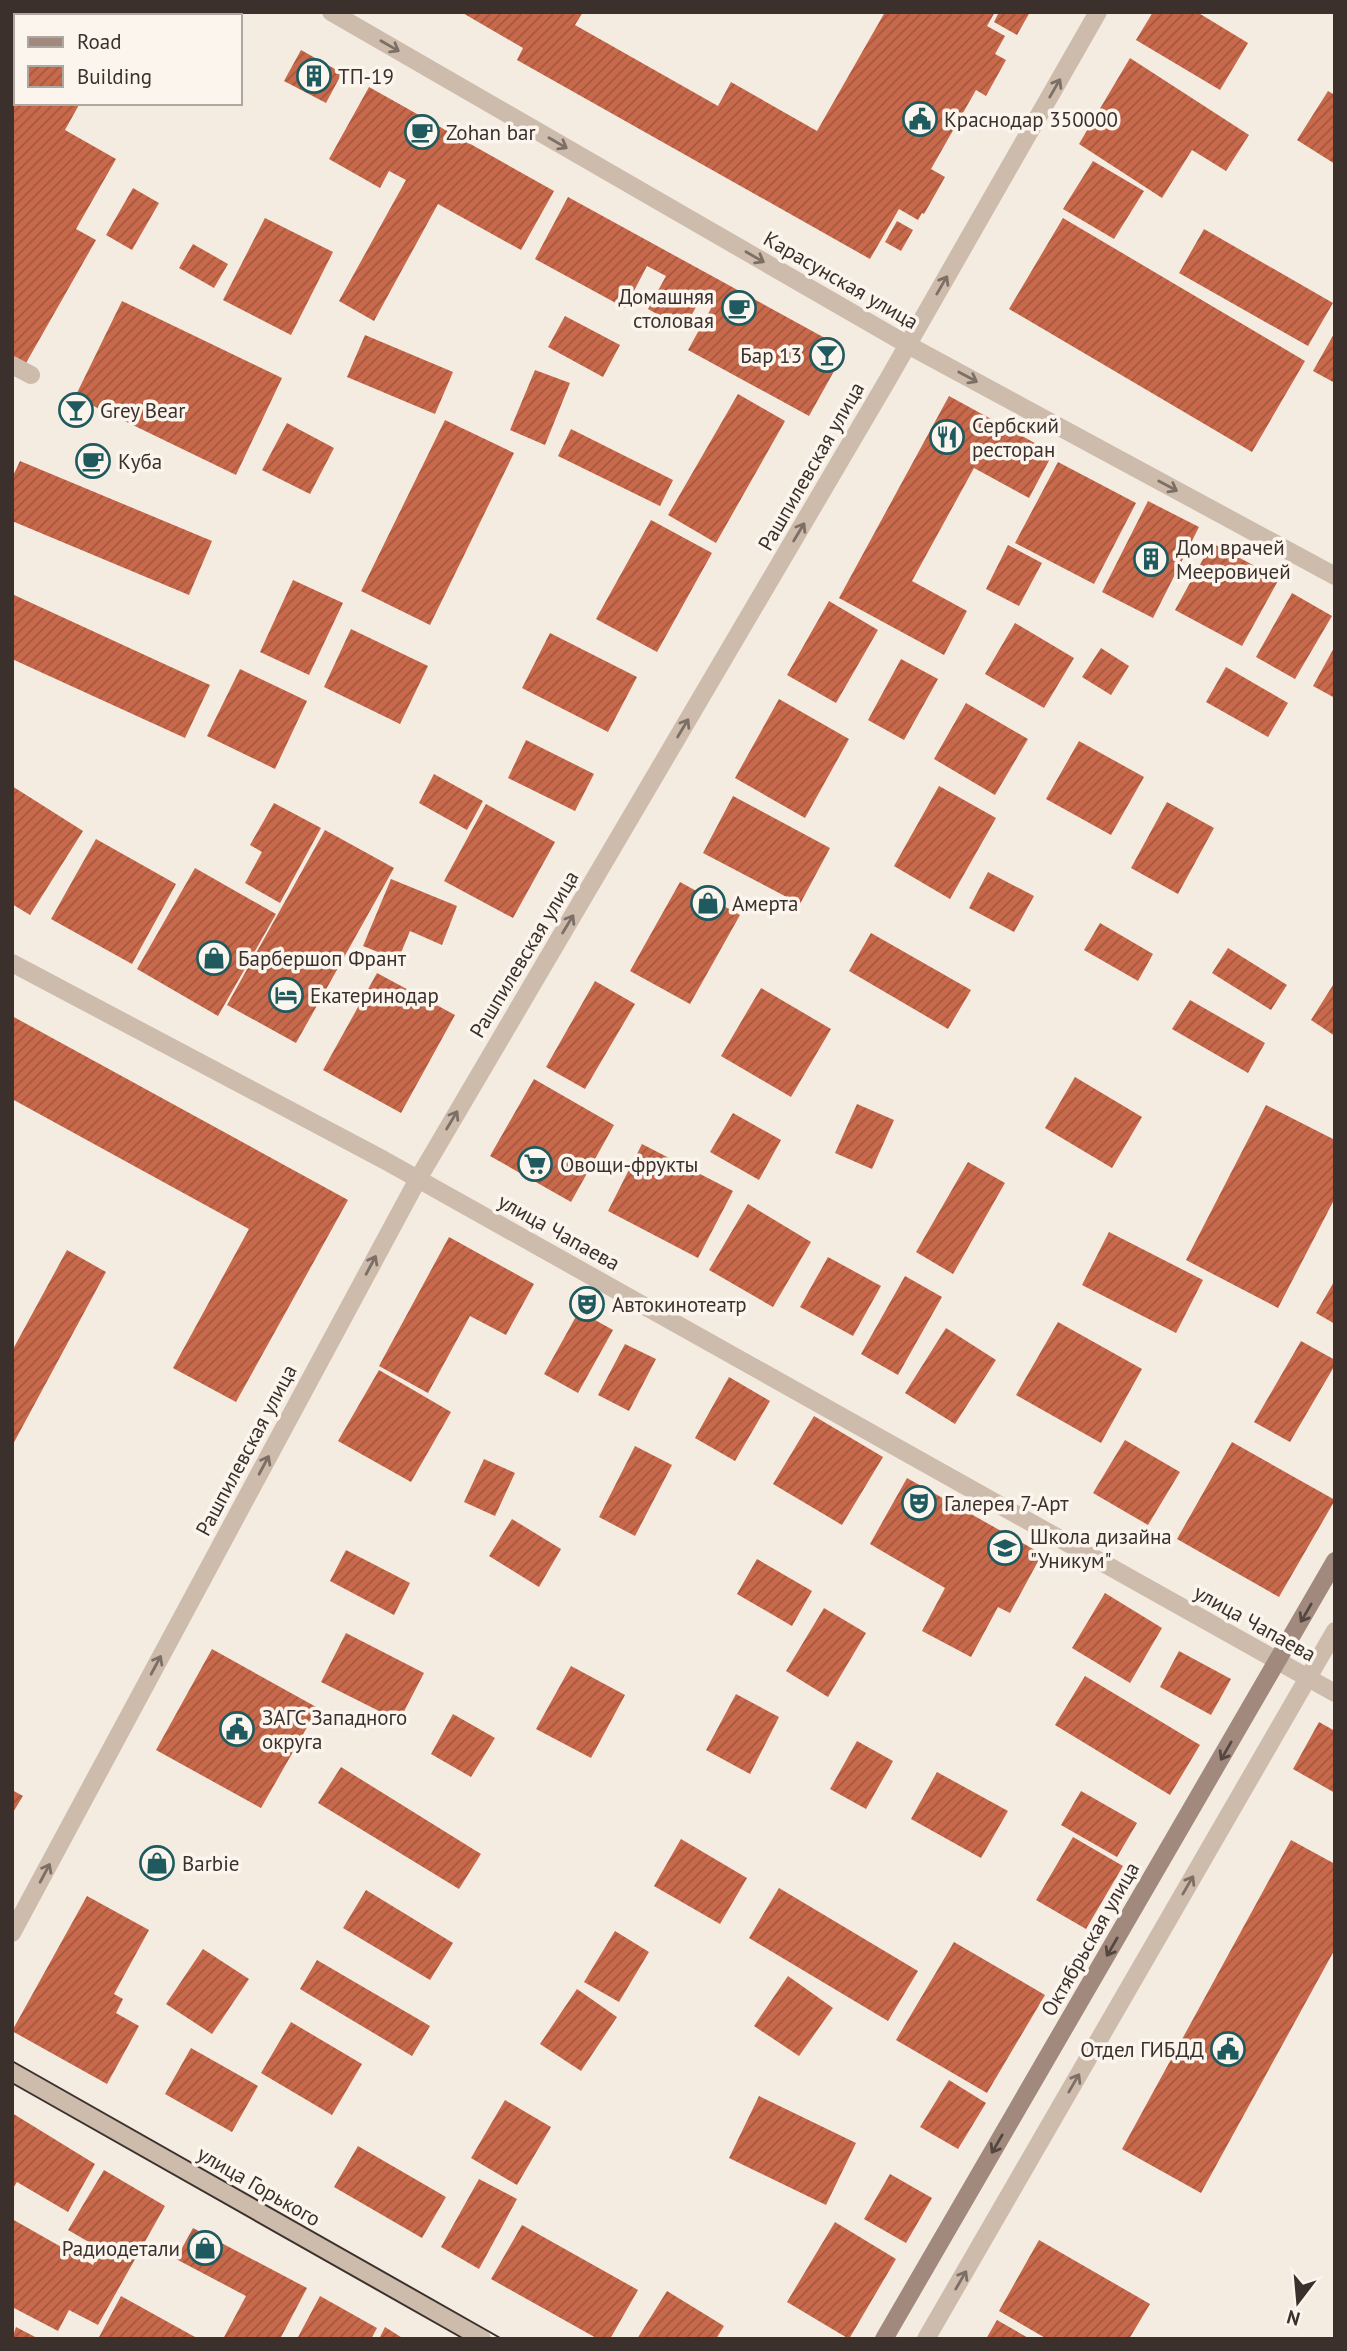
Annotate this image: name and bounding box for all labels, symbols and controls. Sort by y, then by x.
legend [14,14,242,105]
text: Road [77,28,121,55]
one-way arrow [379,40,400,53]
building icon: ТП-19 [295,57,333,95]
text: Building [77,63,152,90]
place label: ТП-19 [338,63,394,90]
one-way arrow [1049,78,1062,99]
public building icon: Краснодар 350000 [901,100,939,138]
place label: Краснодар 350000 [944,106,1118,133]
cafe icon: Zohan bar [403,113,441,151]
place label: Zohan bar [446,119,536,146]
one-way arrow [547,136,567,150]
street label: Карасунская улица [759,225,923,335]
one-way arrow [745,250,765,264]
one-way arrow [935,276,949,296]
place label: Домашняя столовая [618,283,714,334]
cafe icon: Домашняя столовая [720,289,758,327]
bar icon: Бар 13 [808,336,846,374]
place label: Бар 13 [740,342,802,369]
one-way arrow [957,371,978,385]
street label: Рашпилевская улица [752,377,870,555]
bar icon: Grey Bear [57,391,95,429]
place label: Grey Bear [100,397,185,424]
place label: Сербский ресторан [972,412,1059,463]
restaurant icon: Сербский ресторан [928,418,966,456]
cafe icon: Куба [74,442,112,480]
place label: Куба [118,448,162,475]
one-way arrow [1157,480,1178,493]
one-way arrow [792,523,806,543]
place label: Дом врачей Мееровичей [1176,534,1291,585]
building icon: Дом врачей Мееровичей [1132,540,1170,578]
one-way arrow [676,719,690,739]
street label: Рашпилевская улица [463,866,585,1042]
shop icon: Амерта [689,884,727,922]
place label: Амерта [732,890,798,917]
one-way arrow [561,915,575,935]
shop icon: Барбершоп Франт [195,939,233,977]
place label: Барбершоп Франт [238,945,407,972]
hotel icon: Екатеринодар [267,976,305,1014]
place label: Екатеринодар [310,982,439,1009]
one-way arrow [445,1111,459,1131]
supermarket icon: Овощи-фрукты [516,1145,554,1183]
place label: Овощи-фрукты [560,1151,698,1178]
street label: улица Чапаева [493,1187,625,1277]
one-way arrow [365,1255,379,1276]
theatre icon: Автокинотеатр [568,1285,606,1323]
place label: Автокинотеатр [612,1291,747,1318]
street label: Рашпилевская улица [189,1360,303,1540]
one-way arrow [257,1455,271,1476]
theatre icon: Галерея 7-Арт [900,1484,938,1522]
place label: Галерея 7-Арт [944,1490,1069,1517]
place label: Школа дизайна "Уникум" [1030,1523,1172,1574]
school or university icon: Школа дизайна "Уникум" [986,1529,1024,1567]
street label: улица Чапаева [1189,1578,1321,1668]
one-way arrow [1299,1602,1313,1622]
one-way arrow [149,1656,163,1676]
place label: ЗАГС Западного округа [262,1704,407,1755]
public building icon: ЗАГС Западного округа [218,1710,256,1748]
one-way arrow [1219,1741,1233,1761]
shop icon: Barbie [138,1844,176,1882]
place label: Barbie [182,1850,239,1877]
street label: Октябрьская улица [1035,1857,1145,2021]
one-way arrow [38,1863,52,1883]
one-way arrow [1181,1876,1195,1896]
one-way arrow [1105,1937,1119,1957]
public building icon: Отдел ГИБДД [1209,2030,1247,2068]
place label: Отдел ГИБДД [1080,2036,1204,2063]
one-way arrow [1067,2073,1081,2093]
one-way arrow [990,2133,1003,2154]
street label: улица Горького [192,2140,326,2232]
shop icon: Радиодетали [186,2229,224,2267]
place label: Радиодетали [62,2235,180,2262]
north arrow [1263,2267,1333,2337]
one-way arrow [954,2270,968,2290]
text: N [1284,2305,1303,2332]

